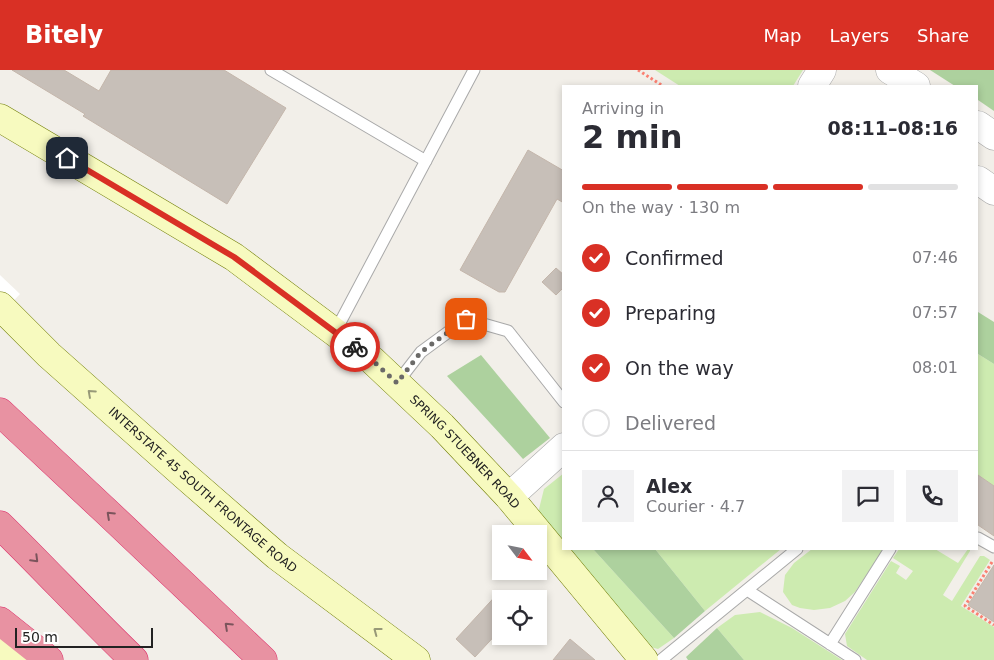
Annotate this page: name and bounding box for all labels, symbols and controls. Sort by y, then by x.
text: Bitely [25,21,103,49]
text: Map [763,25,801,46]
text: Layers [829,25,889,46]
text: Share [917,25,969,46]
text: Arriving in [582,99,664,118]
text: 08:11–08:16 [828,117,958,139]
text: 2 min [582,118,683,156]
pin [46,137,88,179]
icon: home [53,144,81,172]
text: On the way · 130 m [582,198,740,217]
icon: check [582,244,610,272]
text: Confirmed [625,247,724,269]
text: 07:46 [912,248,958,267]
pin [445,298,487,340]
icon: check [582,299,610,327]
text: Preparing [625,302,716,324]
text: 07:57 [912,303,958,322]
icon: bag [452,305,480,333]
courier [330,322,380,372]
icon: bike [341,333,369,361]
icon: check [582,354,610,382]
text: On the way [625,357,734,379]
text: 08:01 [912,358,958,377]
one-way arrow [88,390,97,399]
street label: SPRING STUEBNER ROAD [407,392,523,511]
street label: INTERSTATE 45 SOUTH FRONTAGE ROAD [106,404,300,576]
text: Delivered [625,412,716,434]
button: person [582,470,634,522]
button: chat [842,470,894,522]
button: phone [906,470,958,522]
text: Alex [646,475,692,497]
text: Courier · 4.7 [646,497,745,516]
one-way arrow [107,512,116,521]
north arrow [492,525,548,580]
map controls [492,525,547,645]
one-way arrow [29,553,38,562]
button: locate [492,590,547,645]
one-way arrow [225,623,234,632]
scale bar [15,625,152,648]
one-way arrow [373,628,383,637]
text: 50 m [22,629,58,645]

